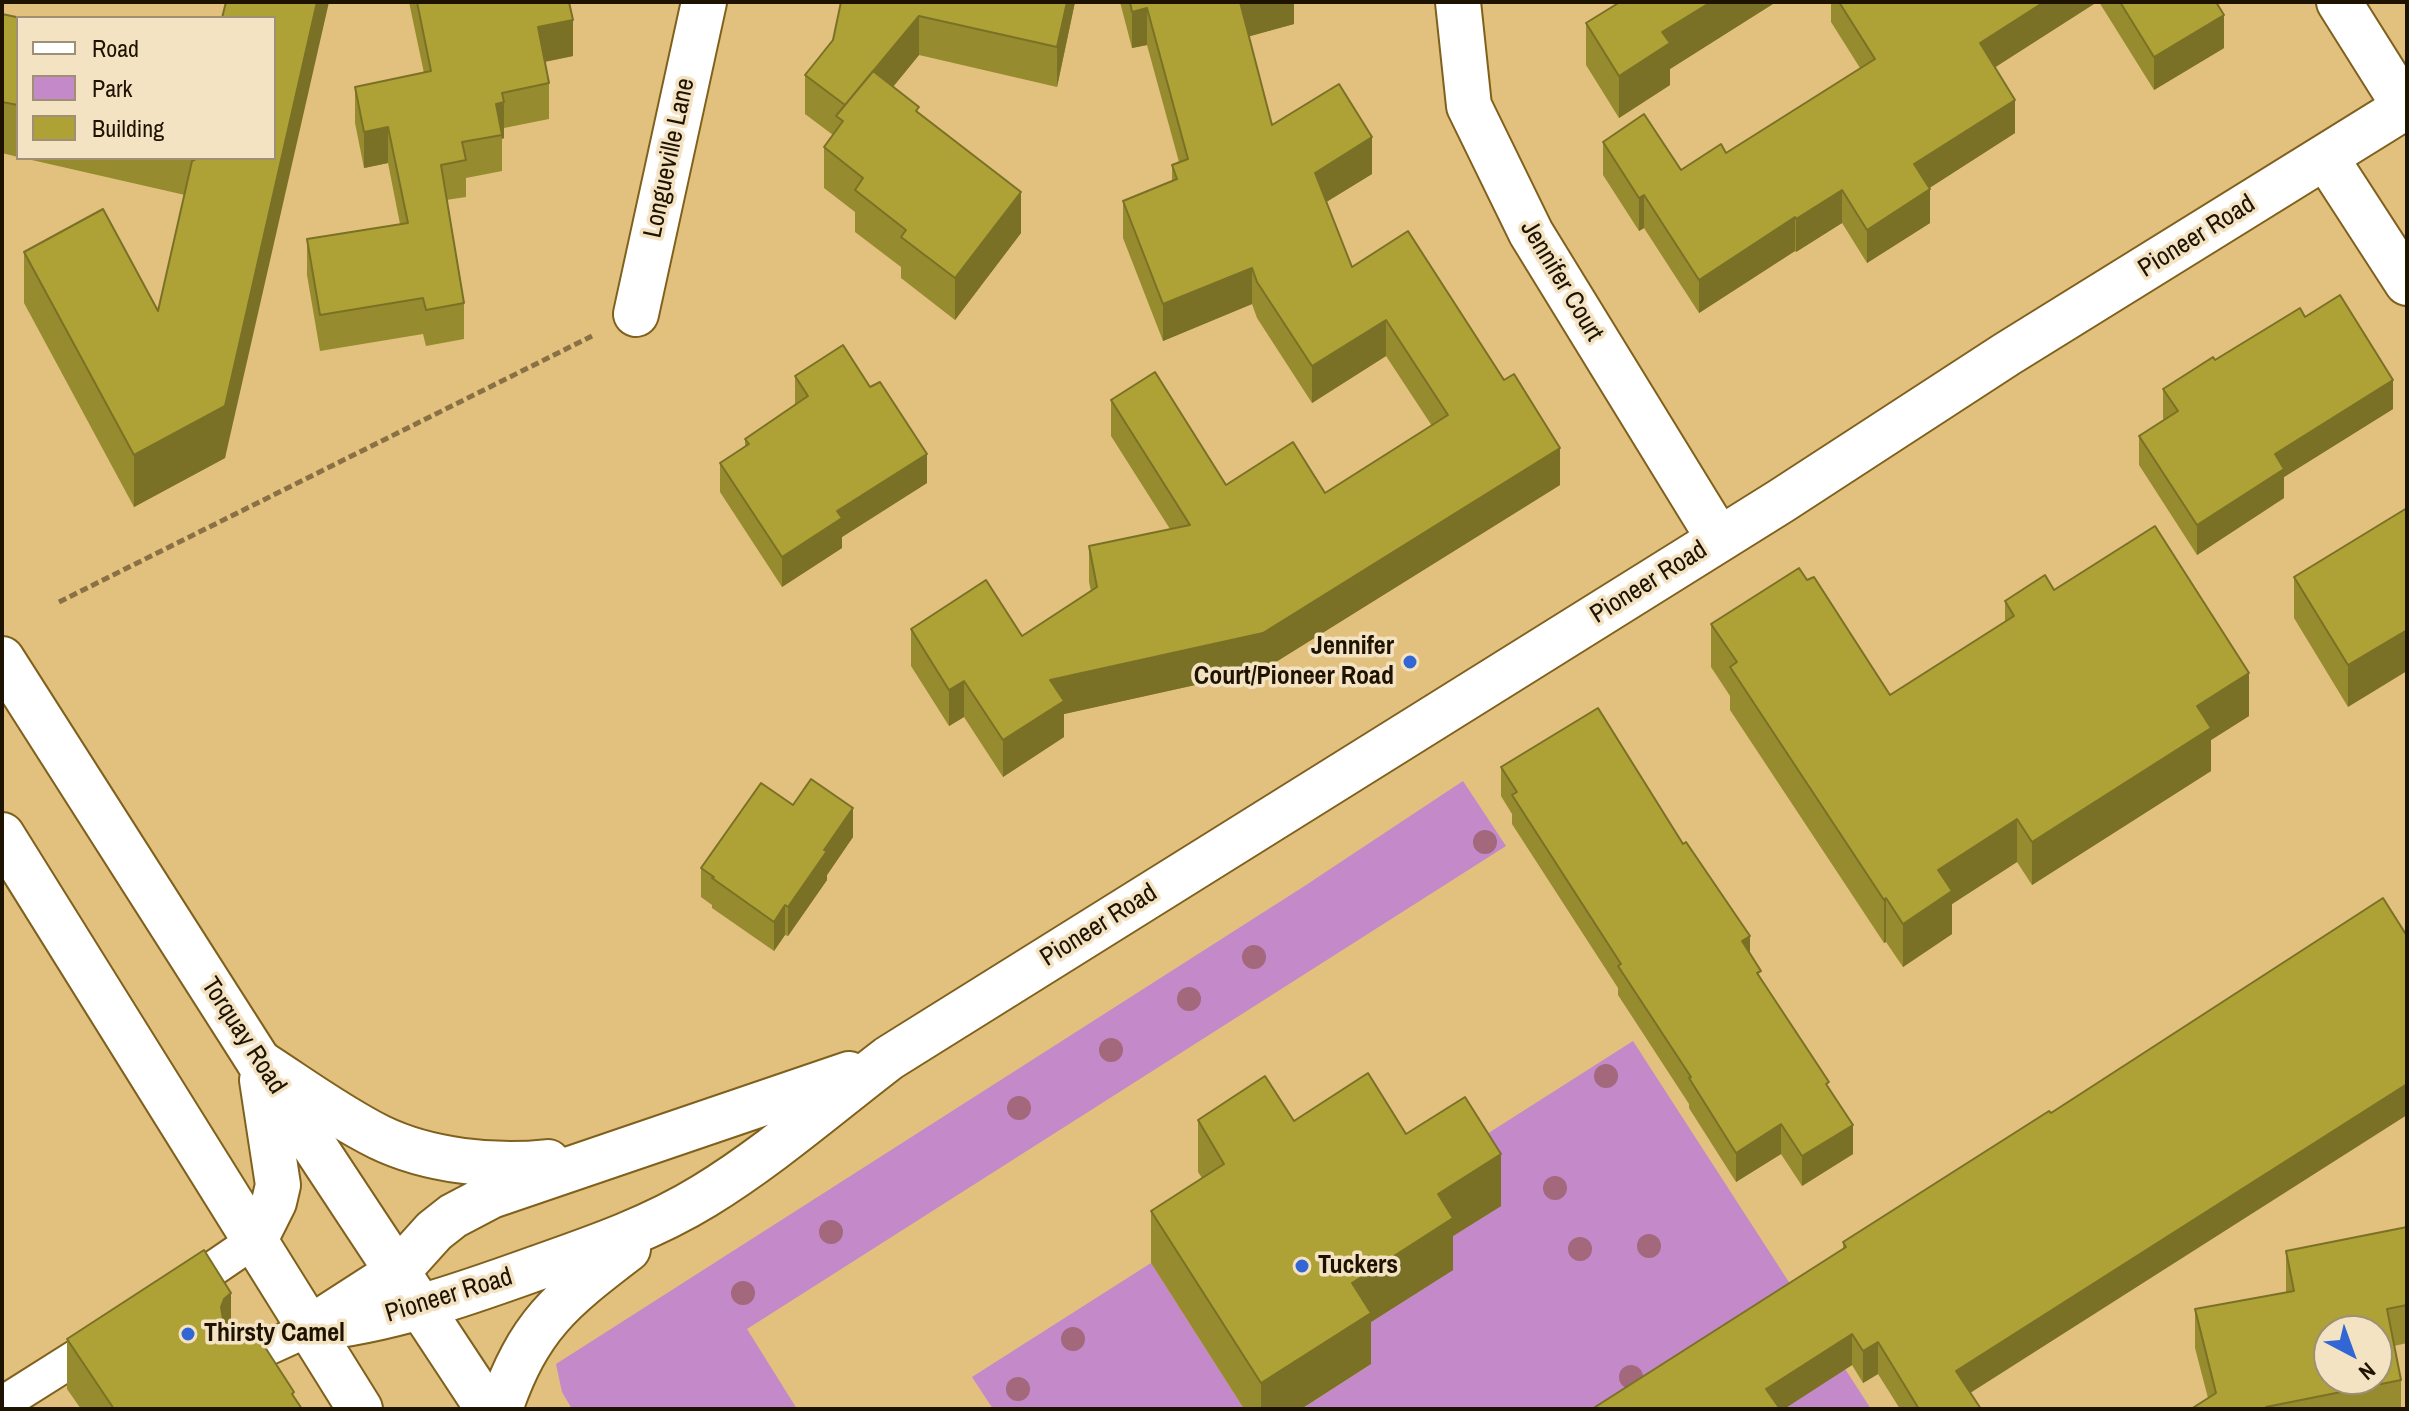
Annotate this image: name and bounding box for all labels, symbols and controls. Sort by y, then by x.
legend [16,16,276,160]
text: Road [92,32,139,64]
text: Park [92,72,132,104]
street label: Longueville Lane [638,75,702,241]
text: Building [92,112,164,144]
street label: Pioneer Road [2133,189,2261,285]
street label: Jennifer Court [1513,215,1609,347]
street label: Pioneer Road [1585,535,1713,631]
place label: Jennifer Court/Pioneer Road [1194,631,1394,692]
marker: Jennifer Court/Pioneer Road [1401,653,1419,671]
street label: Pioneer Road [1035,878,1163,974]
street label: Torquay Road [194,972,292,1100]
place label: Tuckers [1318,1250,1398,1282]
marker: Tuckers [1293,1257,1311,1275]
street label: Pioneer Road [382,1262,516,1330]
north arrow [2313,1315,2393,1395]
place label: Thirsty Camel [204,1318,345,1350]
marker: Thirsty Camel [179,1325,197,1343]
text: N [2353,1356,2382,1387]

